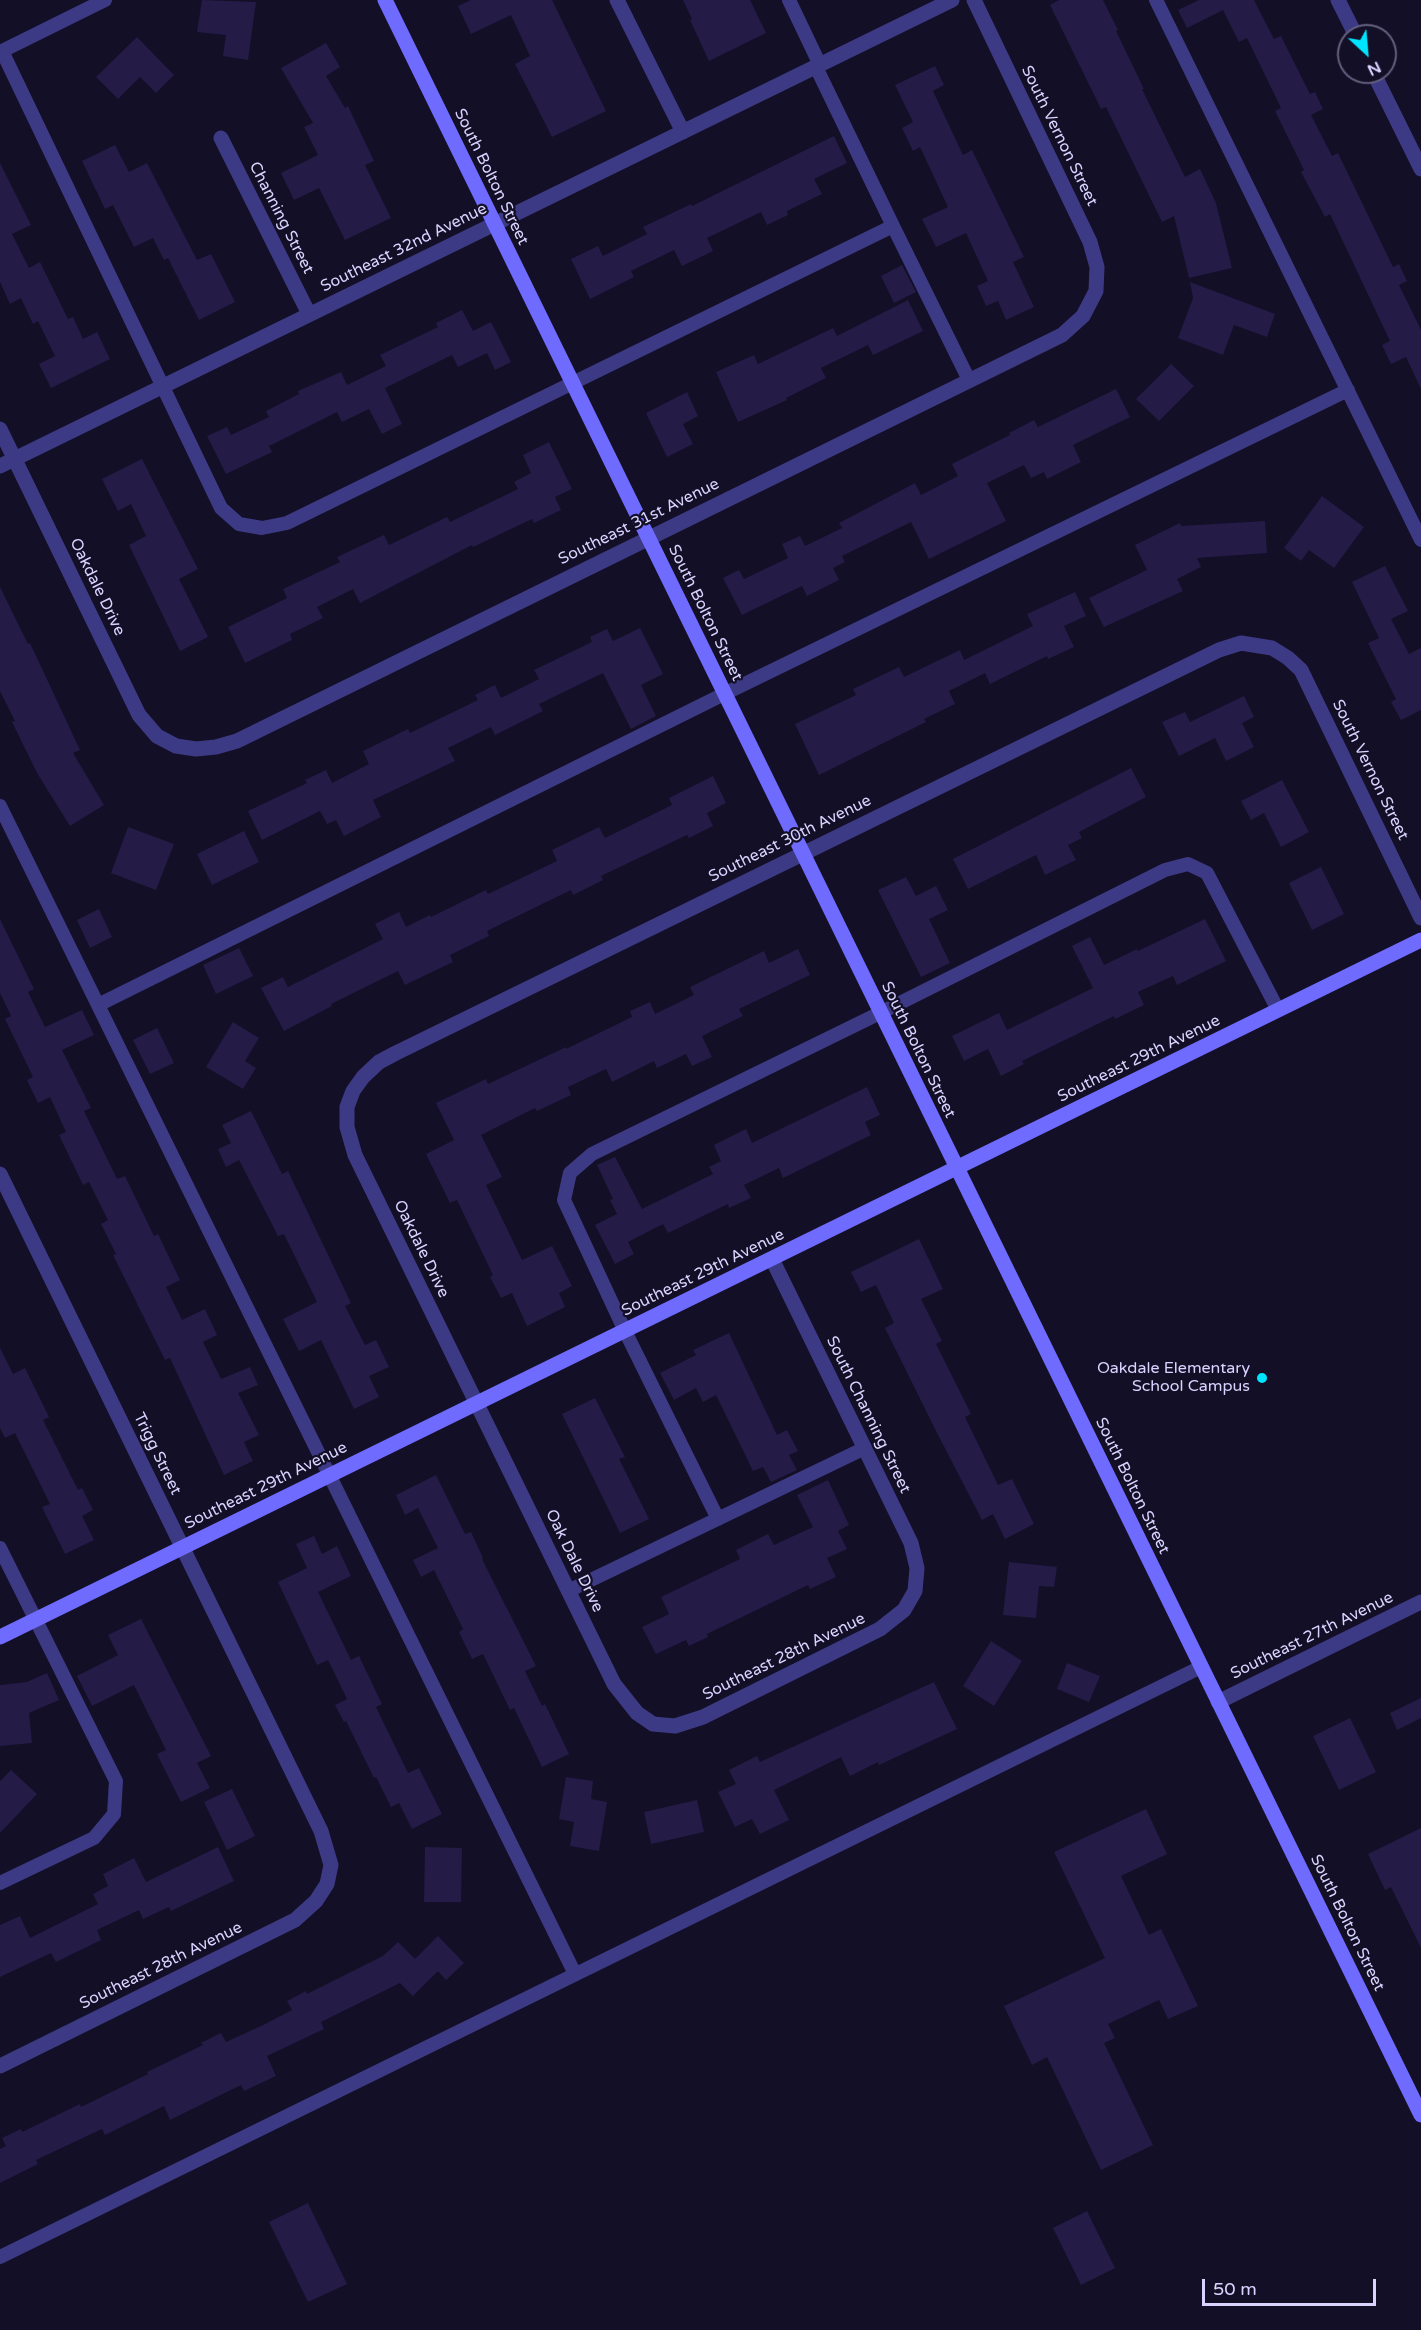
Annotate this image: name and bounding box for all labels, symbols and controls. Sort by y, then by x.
north arrow [1337,24,1397,84]
text: N [1364,57,1384,80]
street label: South Vernon Street [1017,63,1101,209]
street label: South Bolton Street [450,106,532,248]
street label: Channing Street [245,159,317,277]
street label: Southeast 32nd Avenue [318,199,490,297]
street label: Southeast 31st Avenue [556,475,722,569]
street label: Oakdale Drive [65,535,129,639]
street label: South Bolton Street [664,542,746,684]
street label: South Vernon Street [1328,697,1412,843]
street label: Southeast 30th Avenue [706,791,874,887]
street label: South Bolton Street [877,979,959,1121]
street label: Southeast 29th Avenue [1055,1011,1223,1107]
street label: Oakdale Drive [389,1197,453,1301]
street label: Southeast 29th Avenue [619,1225,787,1321]
street label: South Channing Street [822,1333,914,1497]
place label: Oakdale Elementary School Campus [1097,1359,1250,1397]
marker: Oakdale Elementary School Campus [1255,1371,1269,1385]
street label: Trigg Street [129,1410,185,1498]
street label: South Bolton Street [1091,1415,1173,1557]
street label: Southeast 29th Avenue [182,1438,350,1534]
street label: Oak Dale Drive [541,1506,607,1616]
street label: Southeast 27th Avenue [1228,1588,1396,1684]
street label: Southeast 28th Avenue [700,1609,868,1705]
street label: South Bolton Street [1306,1852,1388,1994]
street label: Southeast 28th Avenue [77,1918,245,2014]
scale bar [1205,2267,1379,2305]
text: 50 m [1213,2278,1257,2300]

